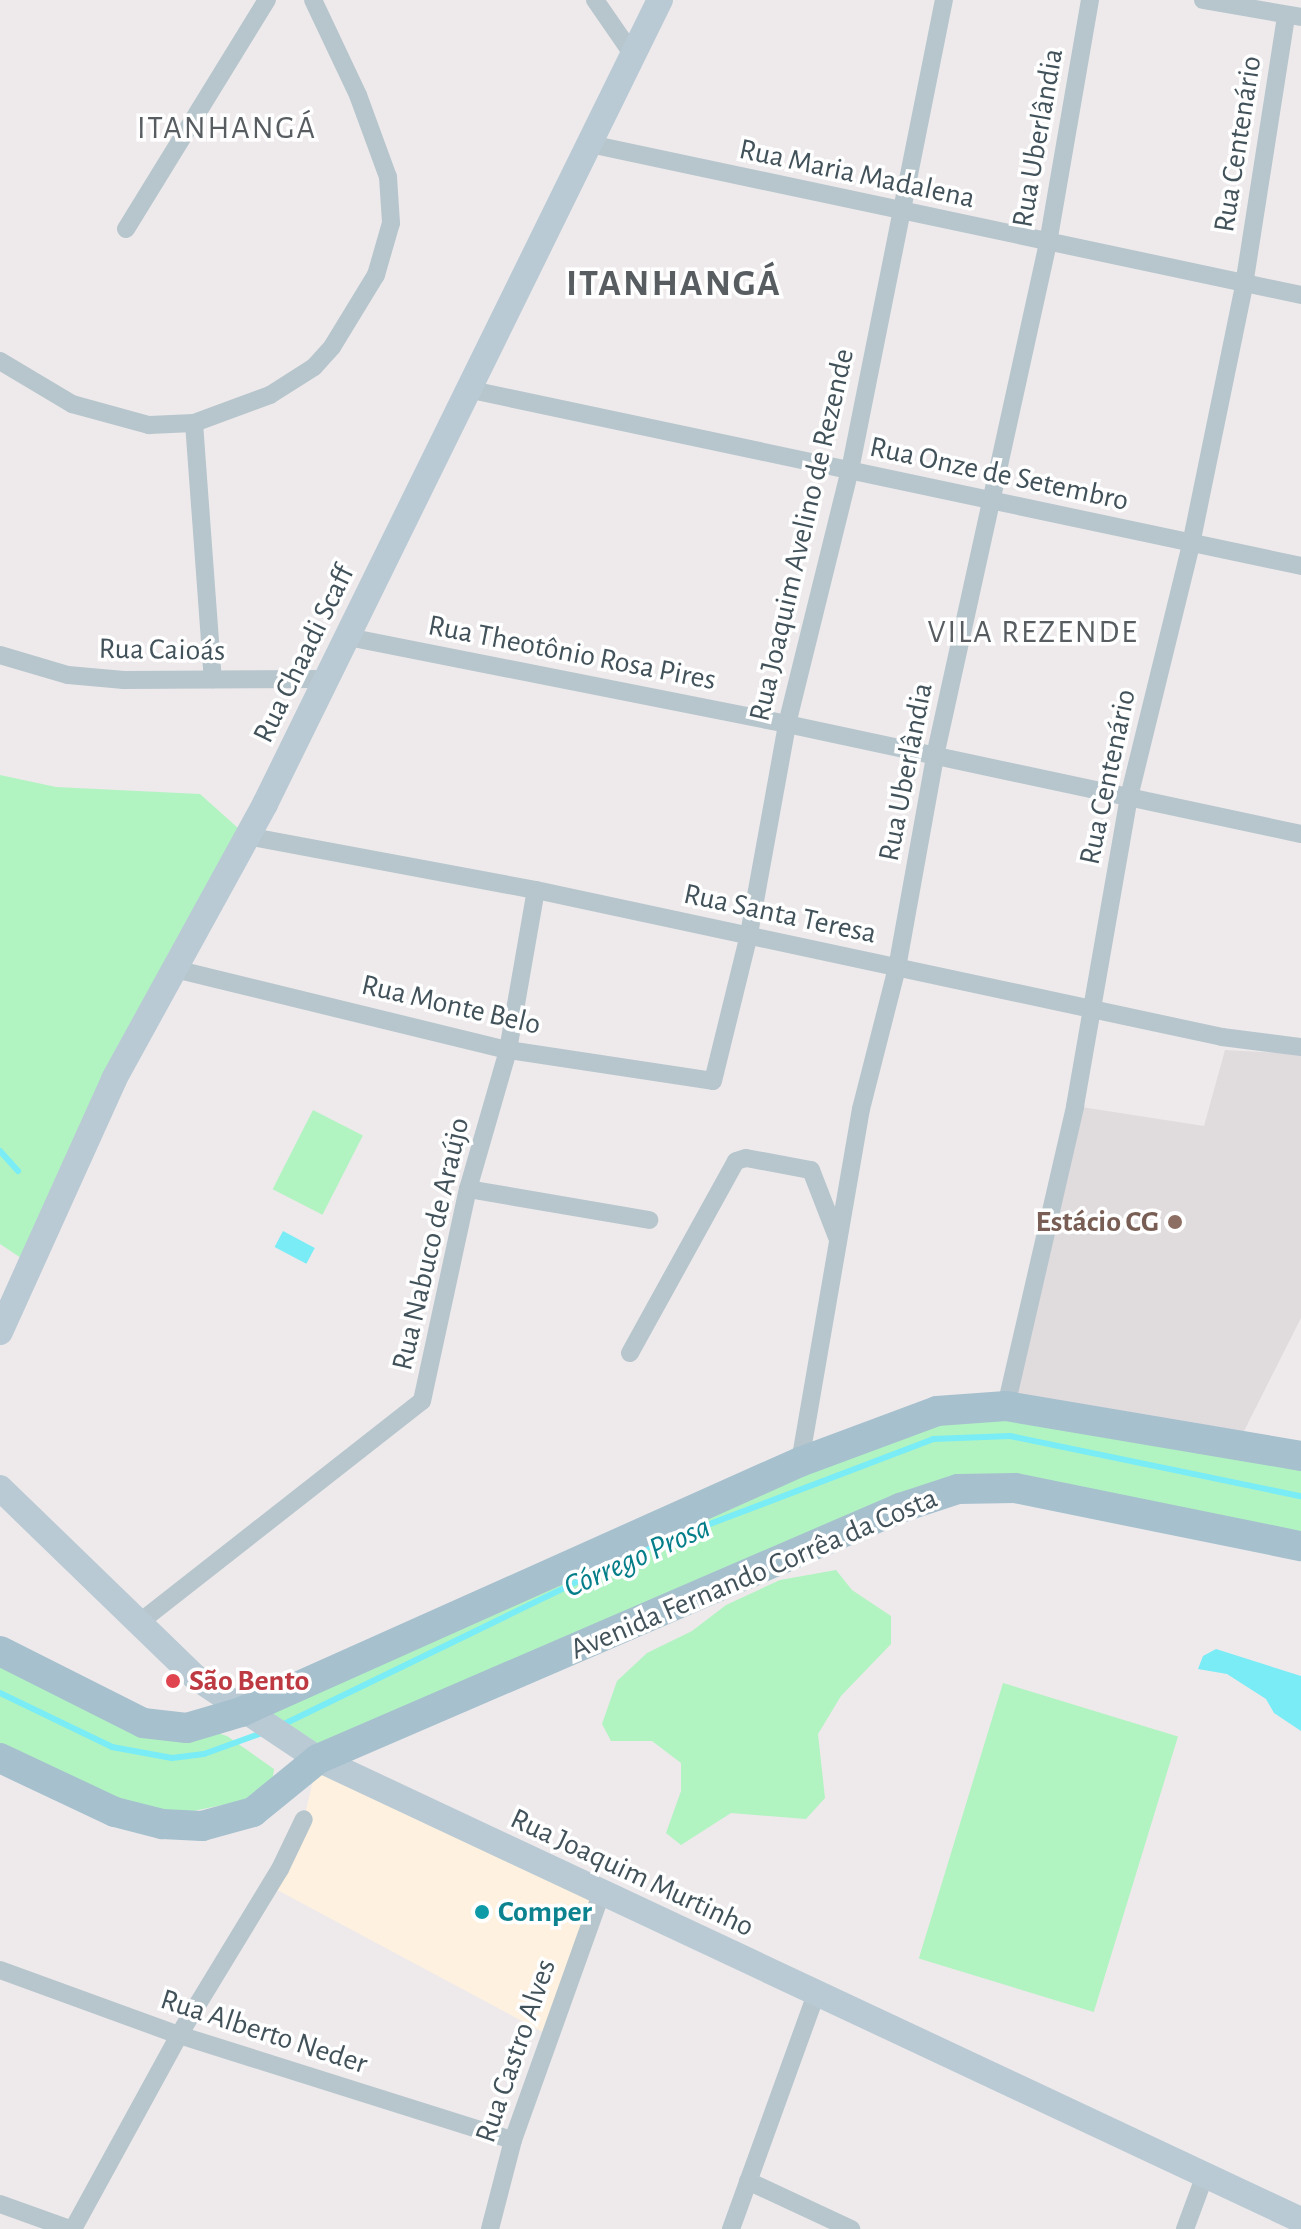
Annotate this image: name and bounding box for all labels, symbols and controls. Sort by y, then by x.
street label: Rua Uberlândia [1005,46,1071,230]
street label: Rua Centenário [1206,53,1270,235]
district label: ITANHANGÁ [137,109,317,147]
street label: Rua Maria Madalena [736,131,978,217]
district label: ITANHANGÁ [566,262,782,308]
street label: Rua Joaquim Avelino de Rezende [742,345,862,725]
street label: Rua Onze de Setembro [866,429,1132,519]
street label: Rua Chaadi Scaff [245,559,363,749]
street label: Rua Theotônio Rosa Pires [425,607,719,699]
district label: VILA REZENDE [927,613,1139,651]
street label: Rua Caioás [98,631,226,669]
street label: Rua Uberlândia [871,680,941,864]
street label: Rua Centenário [1072,686,1144,868]
street label: Rua Santa Teresa [680,876,880,952]
street label: Rua Monte Belo [358,967,544,1043]
street label: Rua Nabuco de Araújo [384,1114,478,1374]
place label: Estácio CG [1035,1204,1159,1240]
marker: Estácio CG [1166,1213,1184,1231]
street label: Avenida Fernando Corrêa da Costa [565,1480,943,1668]
water label: Córrego Prosa [558,1508,716,1606]
place label: São Bento [189,1663,309,1699]
marker: São Bento [164,1672,182,1690]
street label: Rua Joaquim Murtinho [504,1801,760,1945]
place label: Comper [498,1894,592,1930]
marker: Comper [473,1903,491,1921]
street label: Rua Castro Alves [468,1955,564,2147]
street label: Rua Alberto Neder [156,1982,372,2082]

